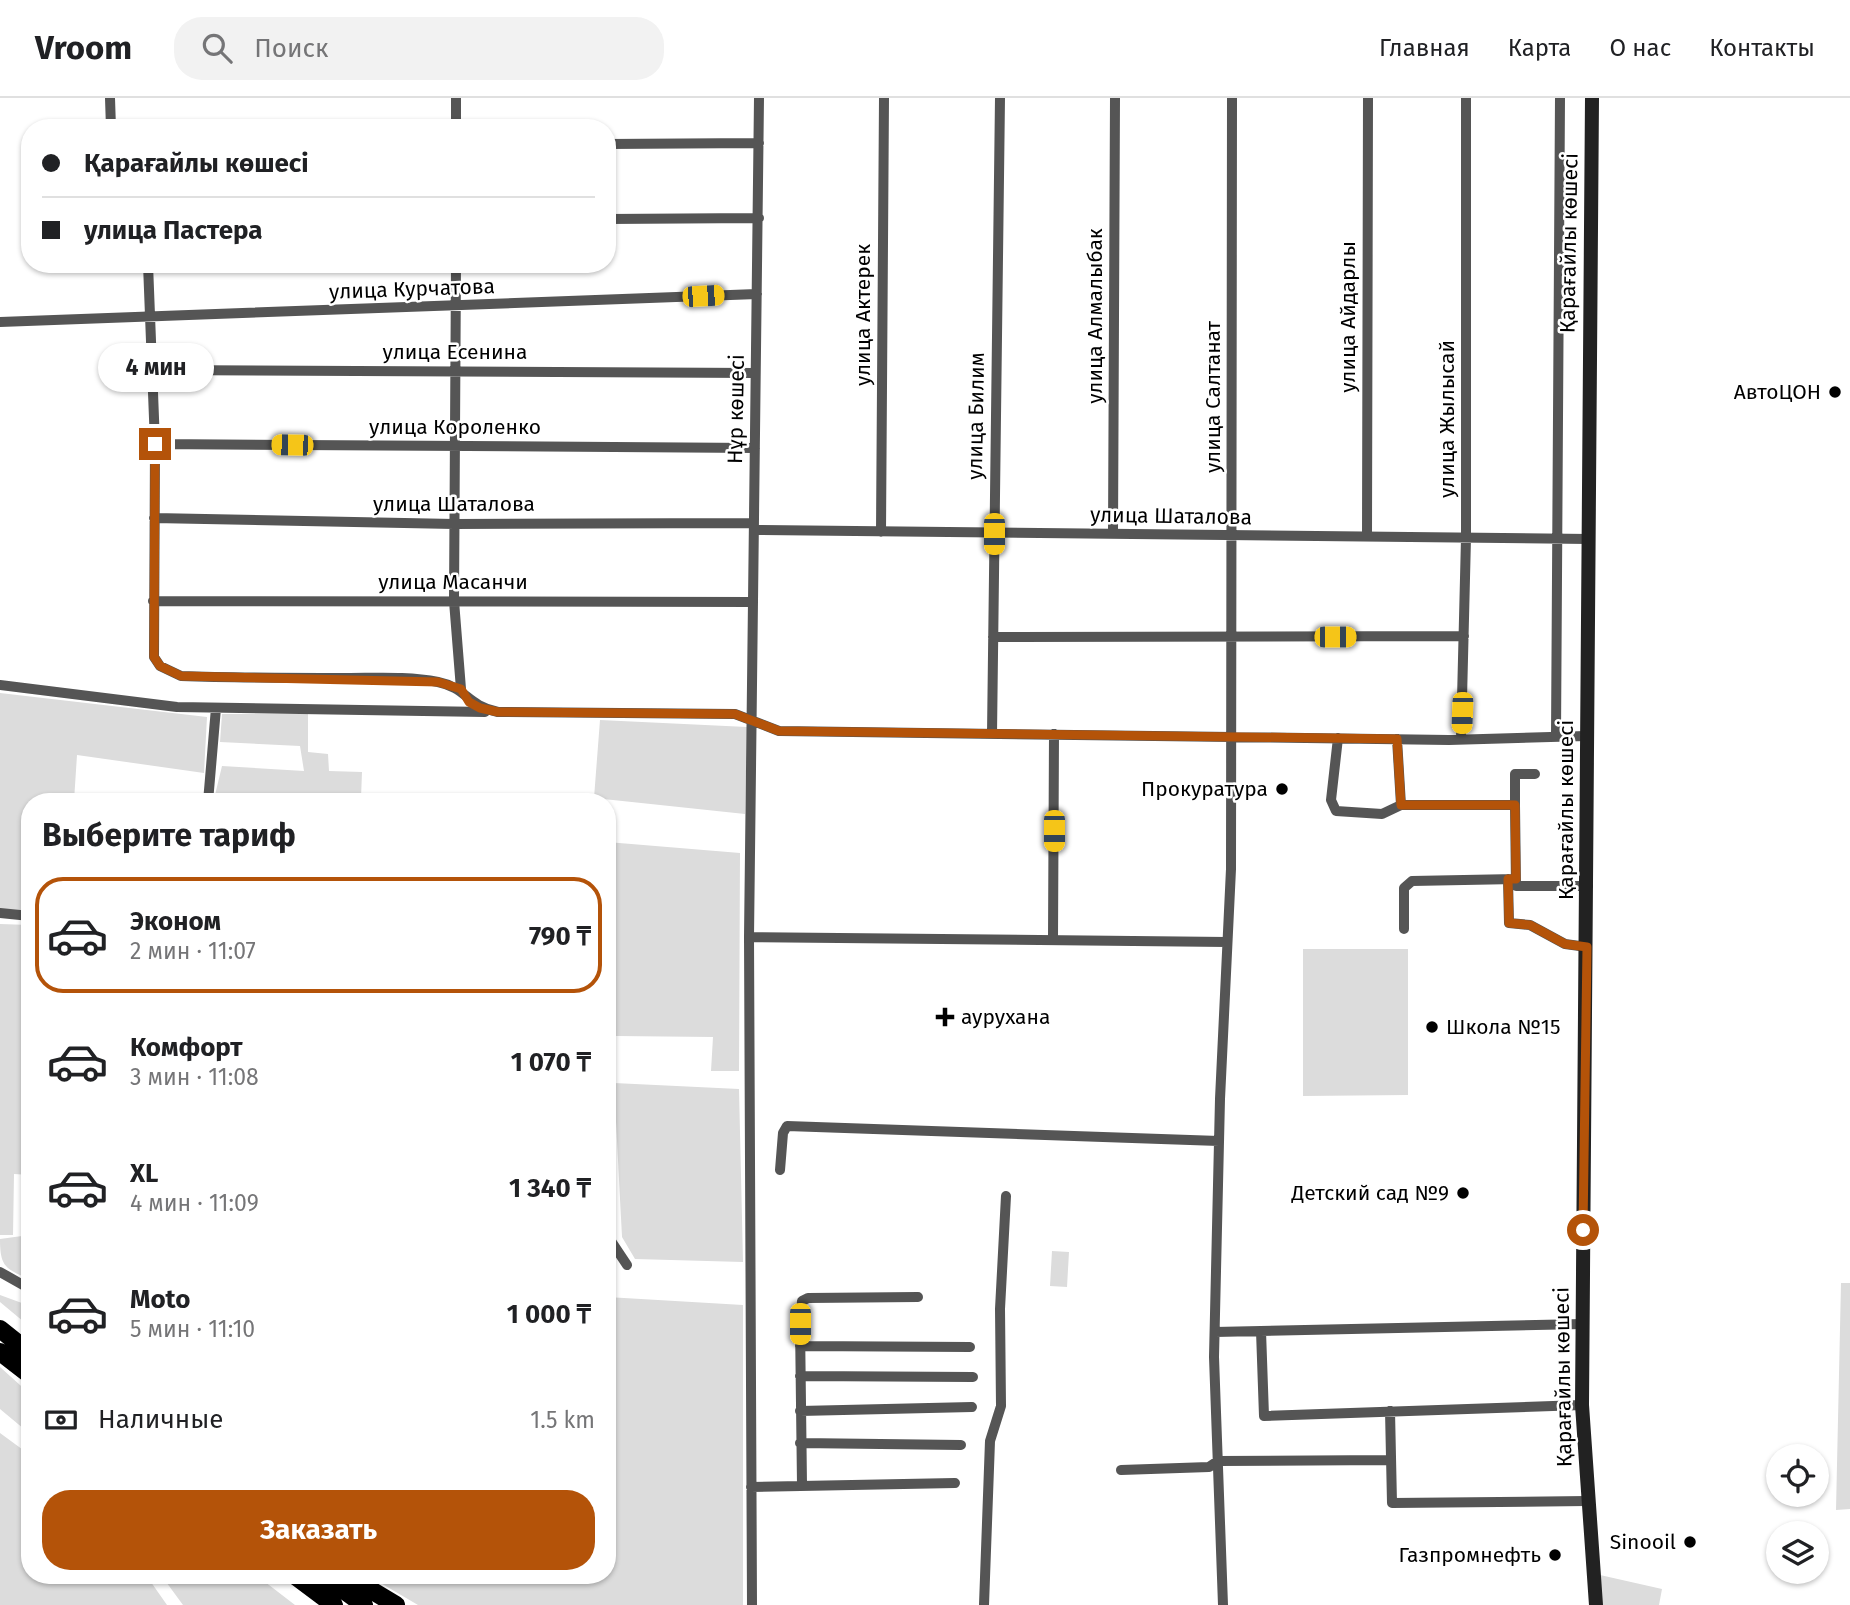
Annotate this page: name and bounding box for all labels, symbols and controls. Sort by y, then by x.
search box [174,17,664,80]
text: Vroom [35,28,132,68]
icon: search [198,29,236,67]
text: Поиск [254,33,328,64]
text: Главная [1379,34,1470,62]
text: Карта [1508,34,1571,62]
text: О нас [1609,34,1671,62]
text: Контакты [1709,34,1815,62]
text: Қарағайлы көшесі [84,148,309,179]
street label: Қарағайлы көшесі [1554,153,1584,333]
text: улица Пастера [84,215,263,246]
street label: улица Алмалыбак [1082,228,1108,404]
street label: улица Айдарлы [1335,241,1361,393]
street label: улица Актерек [850,244,876,386]
street label: улица Курчатова [329,273,495,305]
car [682,284,725,308]
street label: улица Салтанат [1200,320,1226,473]
street label: улица Есенина [383,339,527,365]
street label: улица Жылысай [1434,340,1460,498]
callout: 4 мин [97,342,213,392]
street label: улица Билим [962,352,990,480]
text: 4 мин [126,353,186,381]
street label: Нұр көшесі [722,354,750,464]
place label: АвтоЦОН [1734,379,1821,405]
marker: АвтоЦОН [1827,384,1843,400]
street label: улица Короленко [369,414,541,440]
route end [139,428,171,460]
car [271,434,314,456]
street label: улица Шаталова [373,491,535,517]
street label: улица Шаталова [1090,502,1252,530]
car [984,513,1005,555]
street label: улица Масанчи [378,569,528,595]
car [1315,627,1357,648]
car [1451,692,1474,734]
street label: Қарағайлы көшесі [1553,720,1579,900]
place label: Прокуратура [1141,776,1268,802]
marker: Прокуратура [1274,781,1290,797]
car [1044,810,1065,852]
text: Выберите тариф [42,816,296,854]
icon: car [46,904,109,967]
text: Эконом [130,906,221,937]
text: 790 ₸ [529,921,591,952]
text: 2 мин · 11:07 [130,937,256,965]
place label: аурухана [961,1004,1050,1030]
marker: аурухана [935,1007,955,1027]
place label: Школа №15 [1446,1014,1560,1040]
marker: Школа №15 [1424,1019,1440,1035]
icon: car [46,1030,109,1093]
text: Комфорт [130,1032,243,1063]
text: 1 070 ₸ [511,1047,591,1078]
text: 3 мин · 11:08 [130,1063,259,1091]
icon: car [46,1156,109,1219]
text: XL [130,1158,158,1189]
text: 1 340 ₸ [509,1173,591,1204]
place label: Детский сад №9 [1290,1180,1449,1206]
marker: Детский сад №9 [1455,1185,1471,1201]
text: 4 мин · 11:09 [130,1189,259,1217]
route start [1567,1214,1599,1246]
icon: car [46,1282,109,1345]
text: Moto [130,1284,190,1315]
street label: Қарағайлы көшесі [1548,1287,1578,1467]
text: 1 000 ₸ [507,1299,591,1330]
car [790,1303,811,1345]
text: 5 мин · 11:10 [130,1315,255,1343]
icon: cash [42,1401,80,1439]
text: Наличные [98,1404,223,1435]
text: 1.5 km [530,1406,595,1434]
map controls [1766,1444,1829,1584]
button: locate [1766,1444,1829,1507]
button: Заказать [42,1490,595,1570]
button: layers [1766,1521,1829,1584]
place label: Sinooil [1610,1529,1676,1555]
marker: Sinooil [1682,1534,1698,1550]
place label: Газпромнефть [1398,1542,1541,1568]
marker: Газпромнефть [1547,1547,1563,1563]

